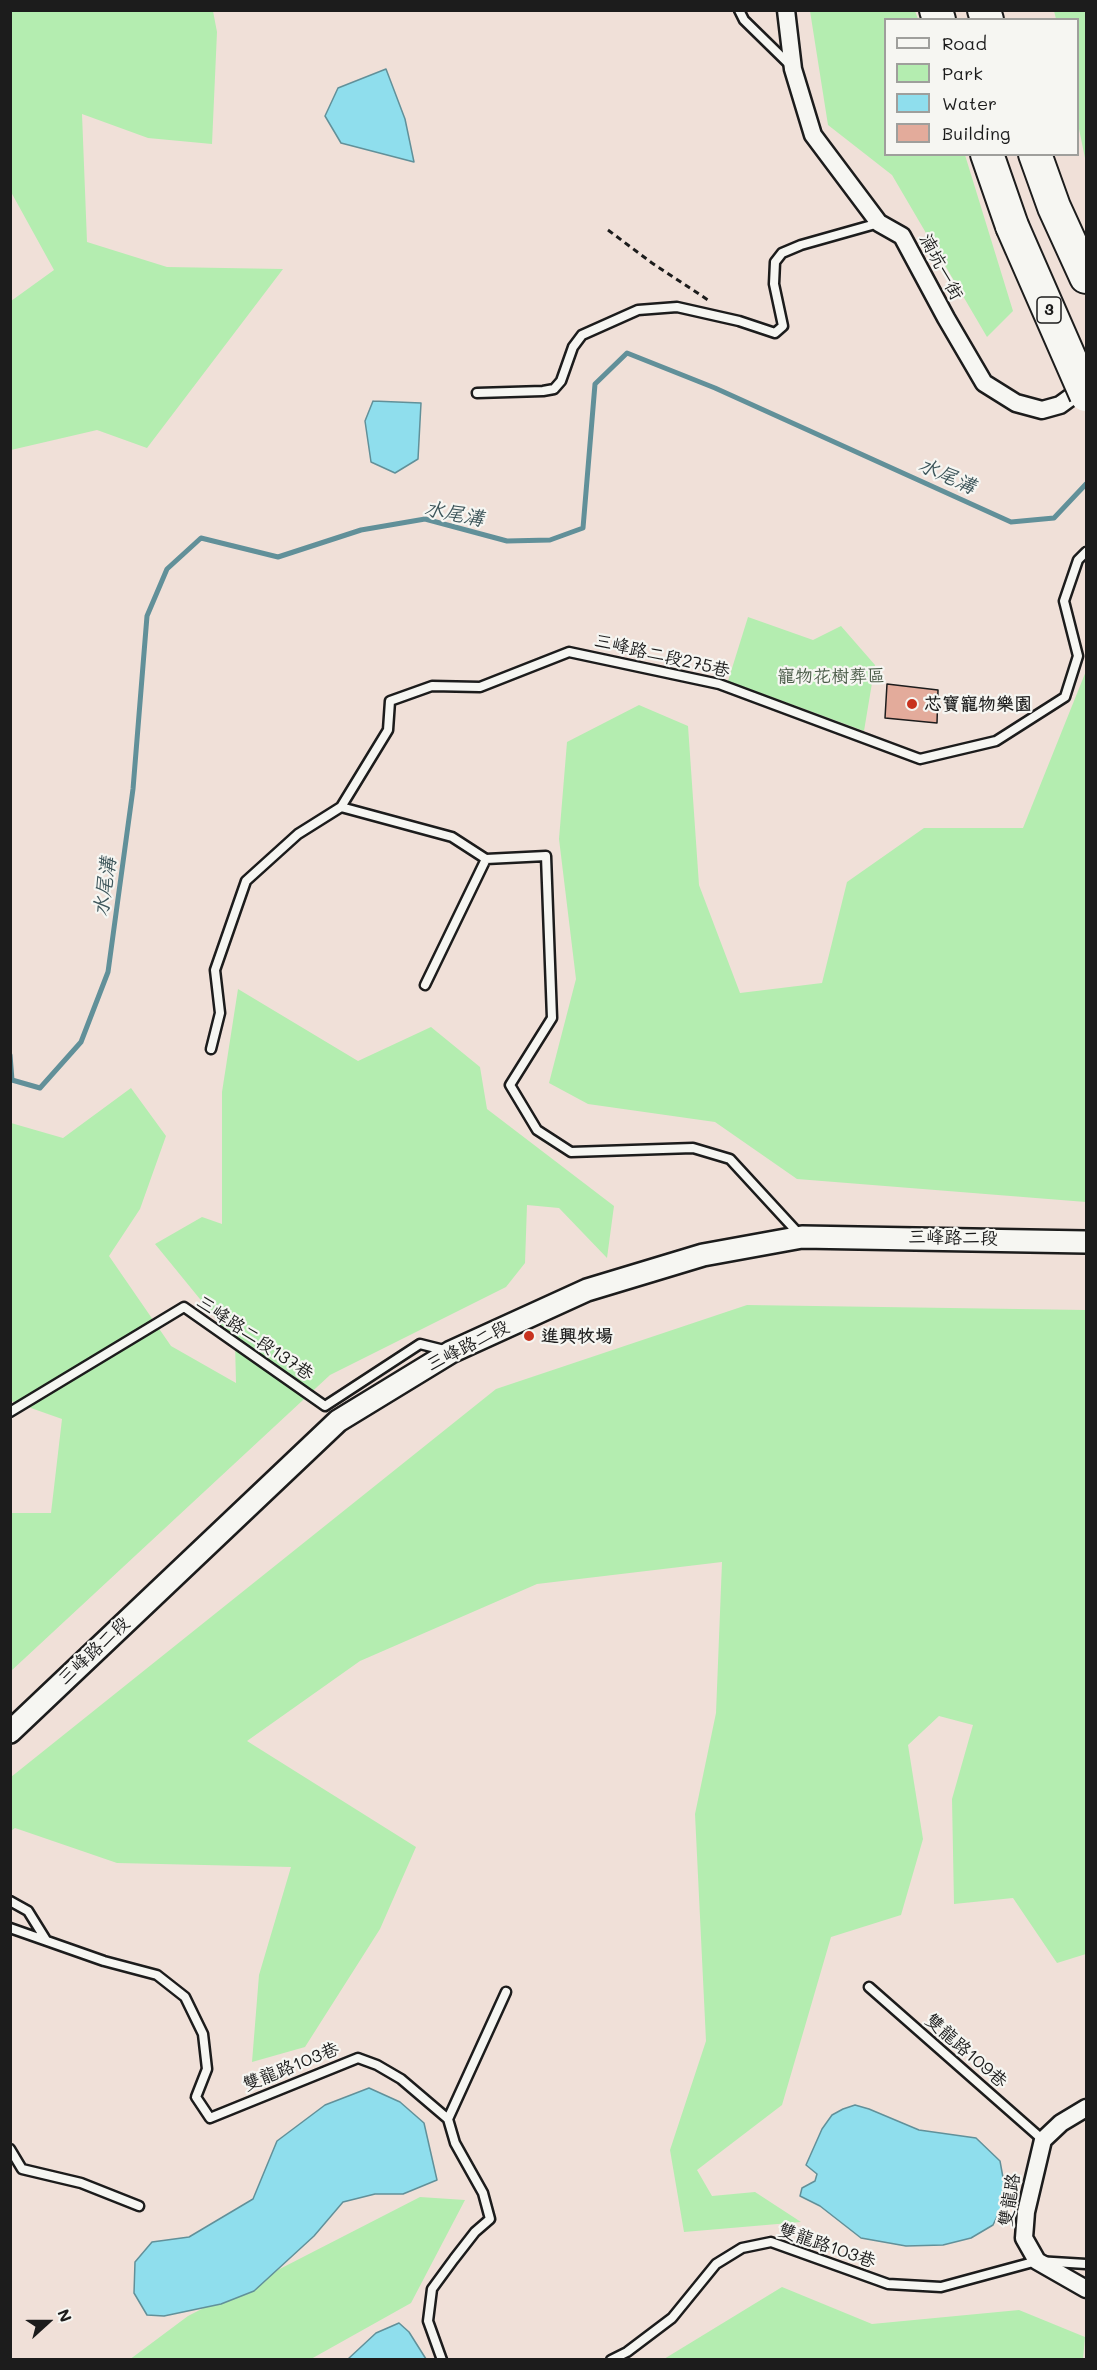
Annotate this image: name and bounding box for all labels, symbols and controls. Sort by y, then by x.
legend [884,18,1079,156]
text: Road [942,31,987,55]
text: Park [942,61,983,85]
text: Water [942,91,997,115]
text: Building [942,121,1010,145]
street label: 湳坑一街 [915,230,967,304]
road number: 3 [1037,297,1061,323]
water label: 水尾溝 [915,453,979,499]
water label: 水尾溝 [422,496,486,532]
street label: 三峰路二段275巷 [592,630,732,682]
park label: 寵物花樹葬區 [777,665,885,687]
place label: 芯寶寵物樂園 [924,693,1032,715]
marker: 芯寶寵物樂園 [905,697,919,711]
water label: 水尾溝 [89,856,121,918]
street label: 三峰路二段 [908,1226,998,1250]
street label: 三峰路二段137巷 [192,1291,318,1385]
street label: 三峰路二段 [423,1316,513,1376]
place label: 進興牧場 [541,1325,613,1347]
marker: 進興牧場 [522,1329,536,1343]
street label: 三峰路二段 [54,1612,134,1690]
street label: 雙龍路109巷 [921,2009,1011,2093]
street label: 雙龍路103巷 [240,2038,342,2096]
street label: 雙龍路 [995,2172,1025,2228]
street label: 雙龍路103巷 [775,2219,879,2273]
north arrow [18,2292,78,2352]
text: N [53,2306,77,2325]

